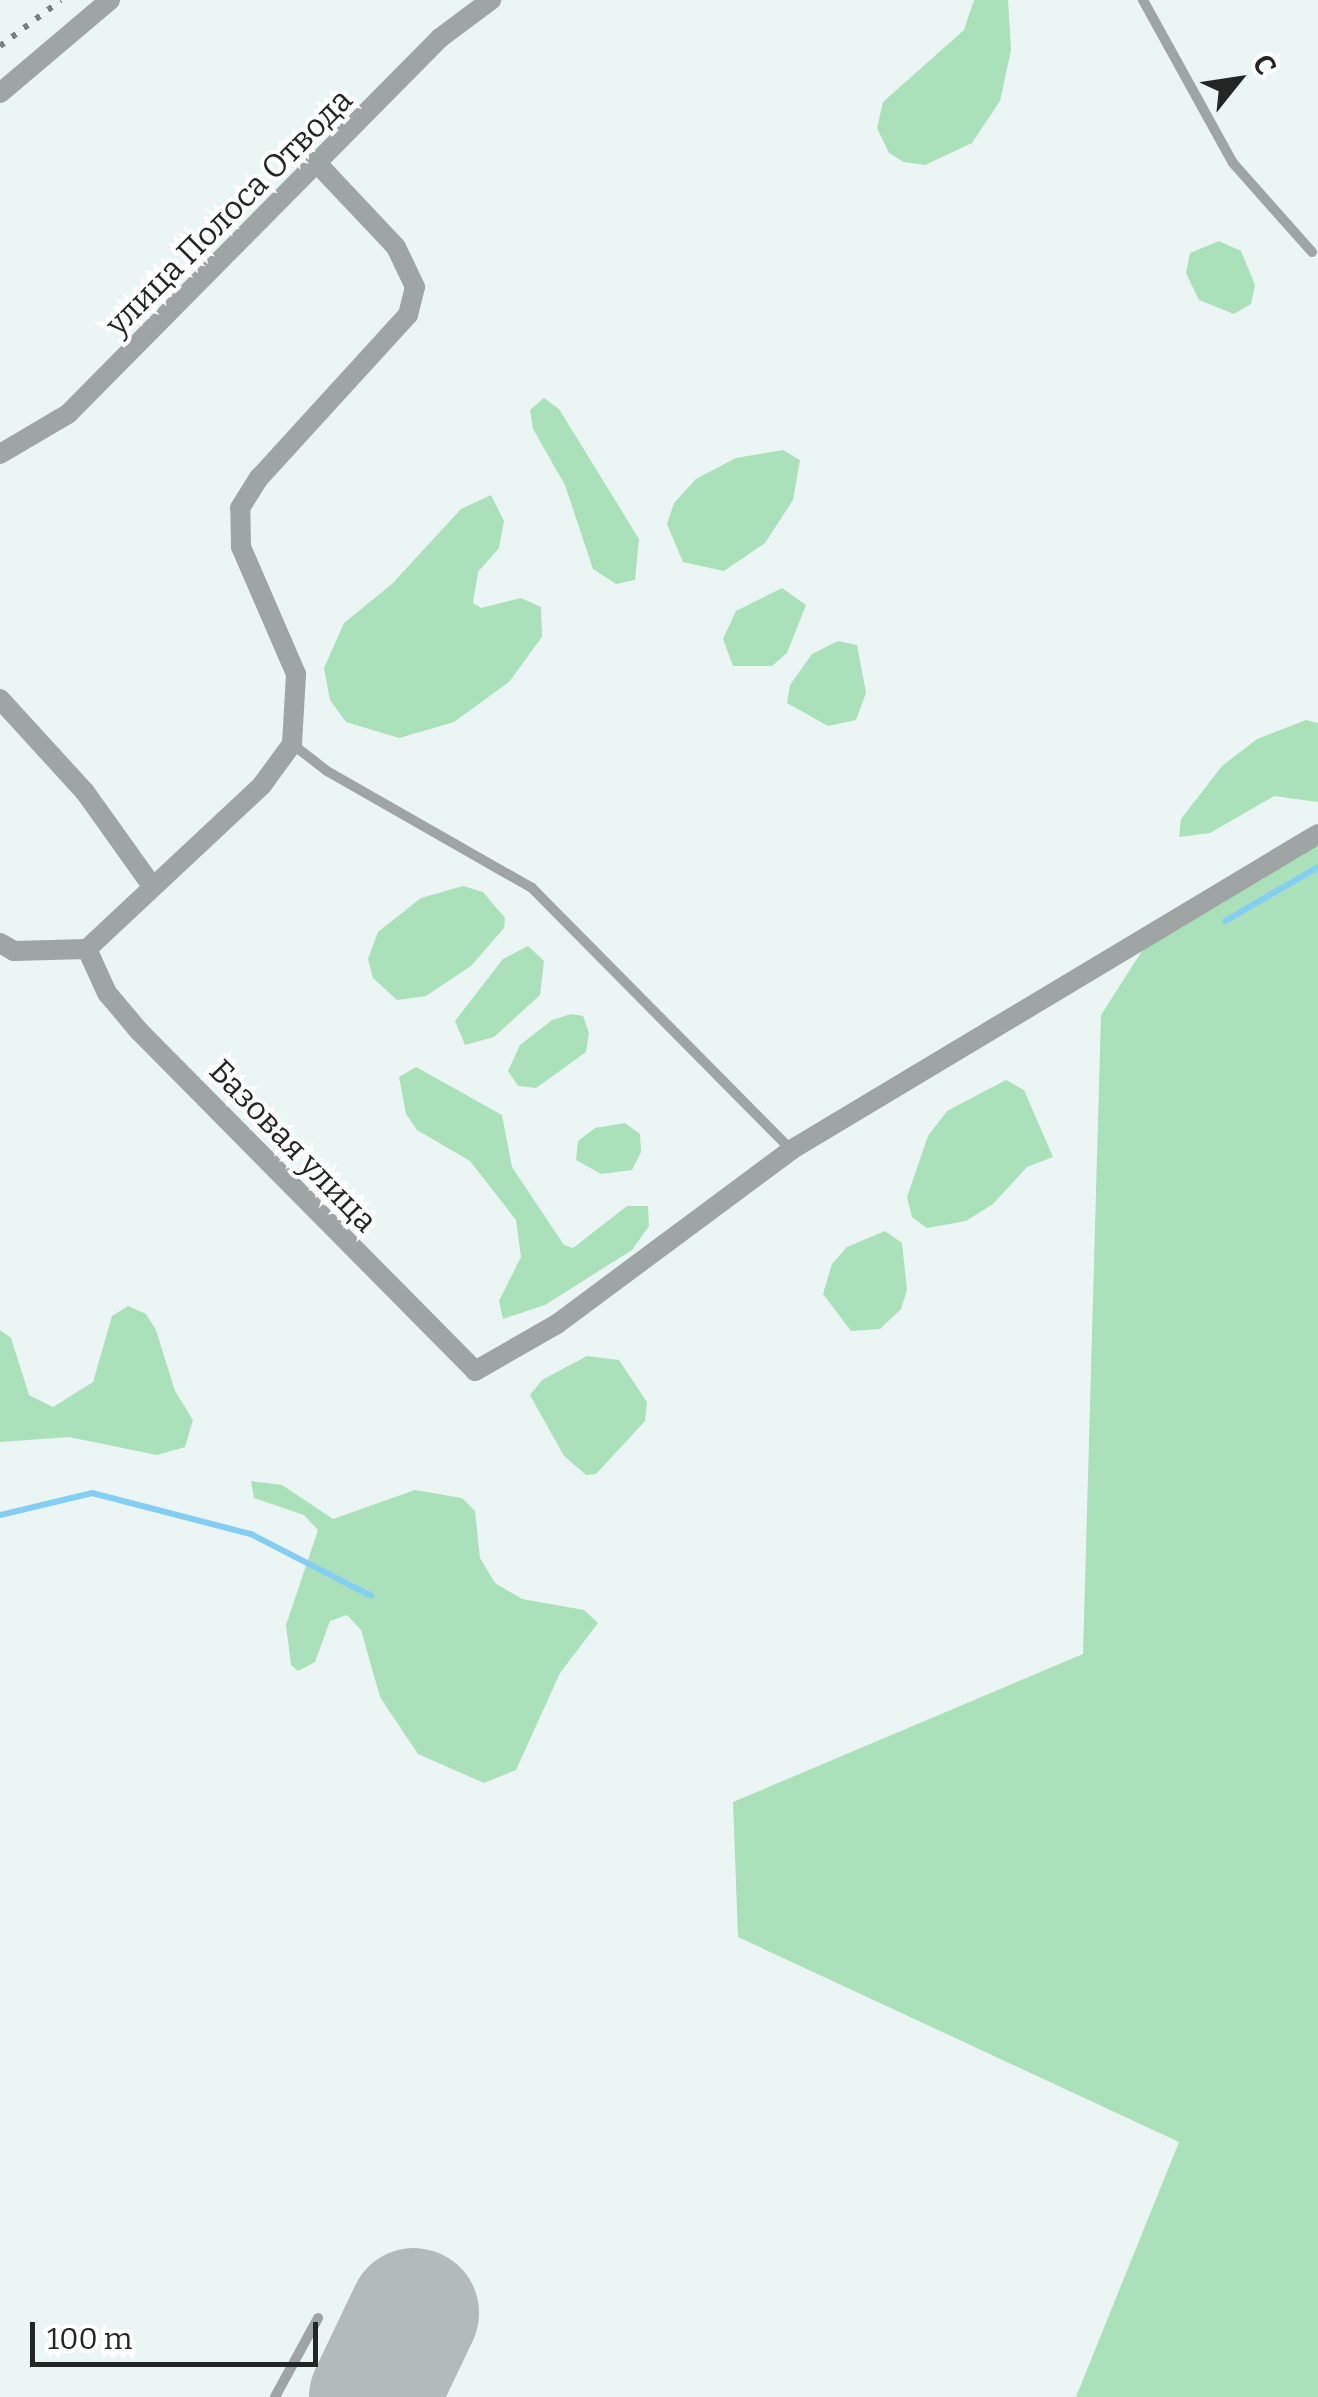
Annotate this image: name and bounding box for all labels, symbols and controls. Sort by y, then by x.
north arrow [1188,30,1288,130]
text: С [1246,49,1283,81]
street label: улица Полоса Отвода [98,81,360,343]
street label: Базовая улица [201,1052,385,1240]
scale bar [35,2302,322,2364]
text: 100 m [47,2321,132,2357]

